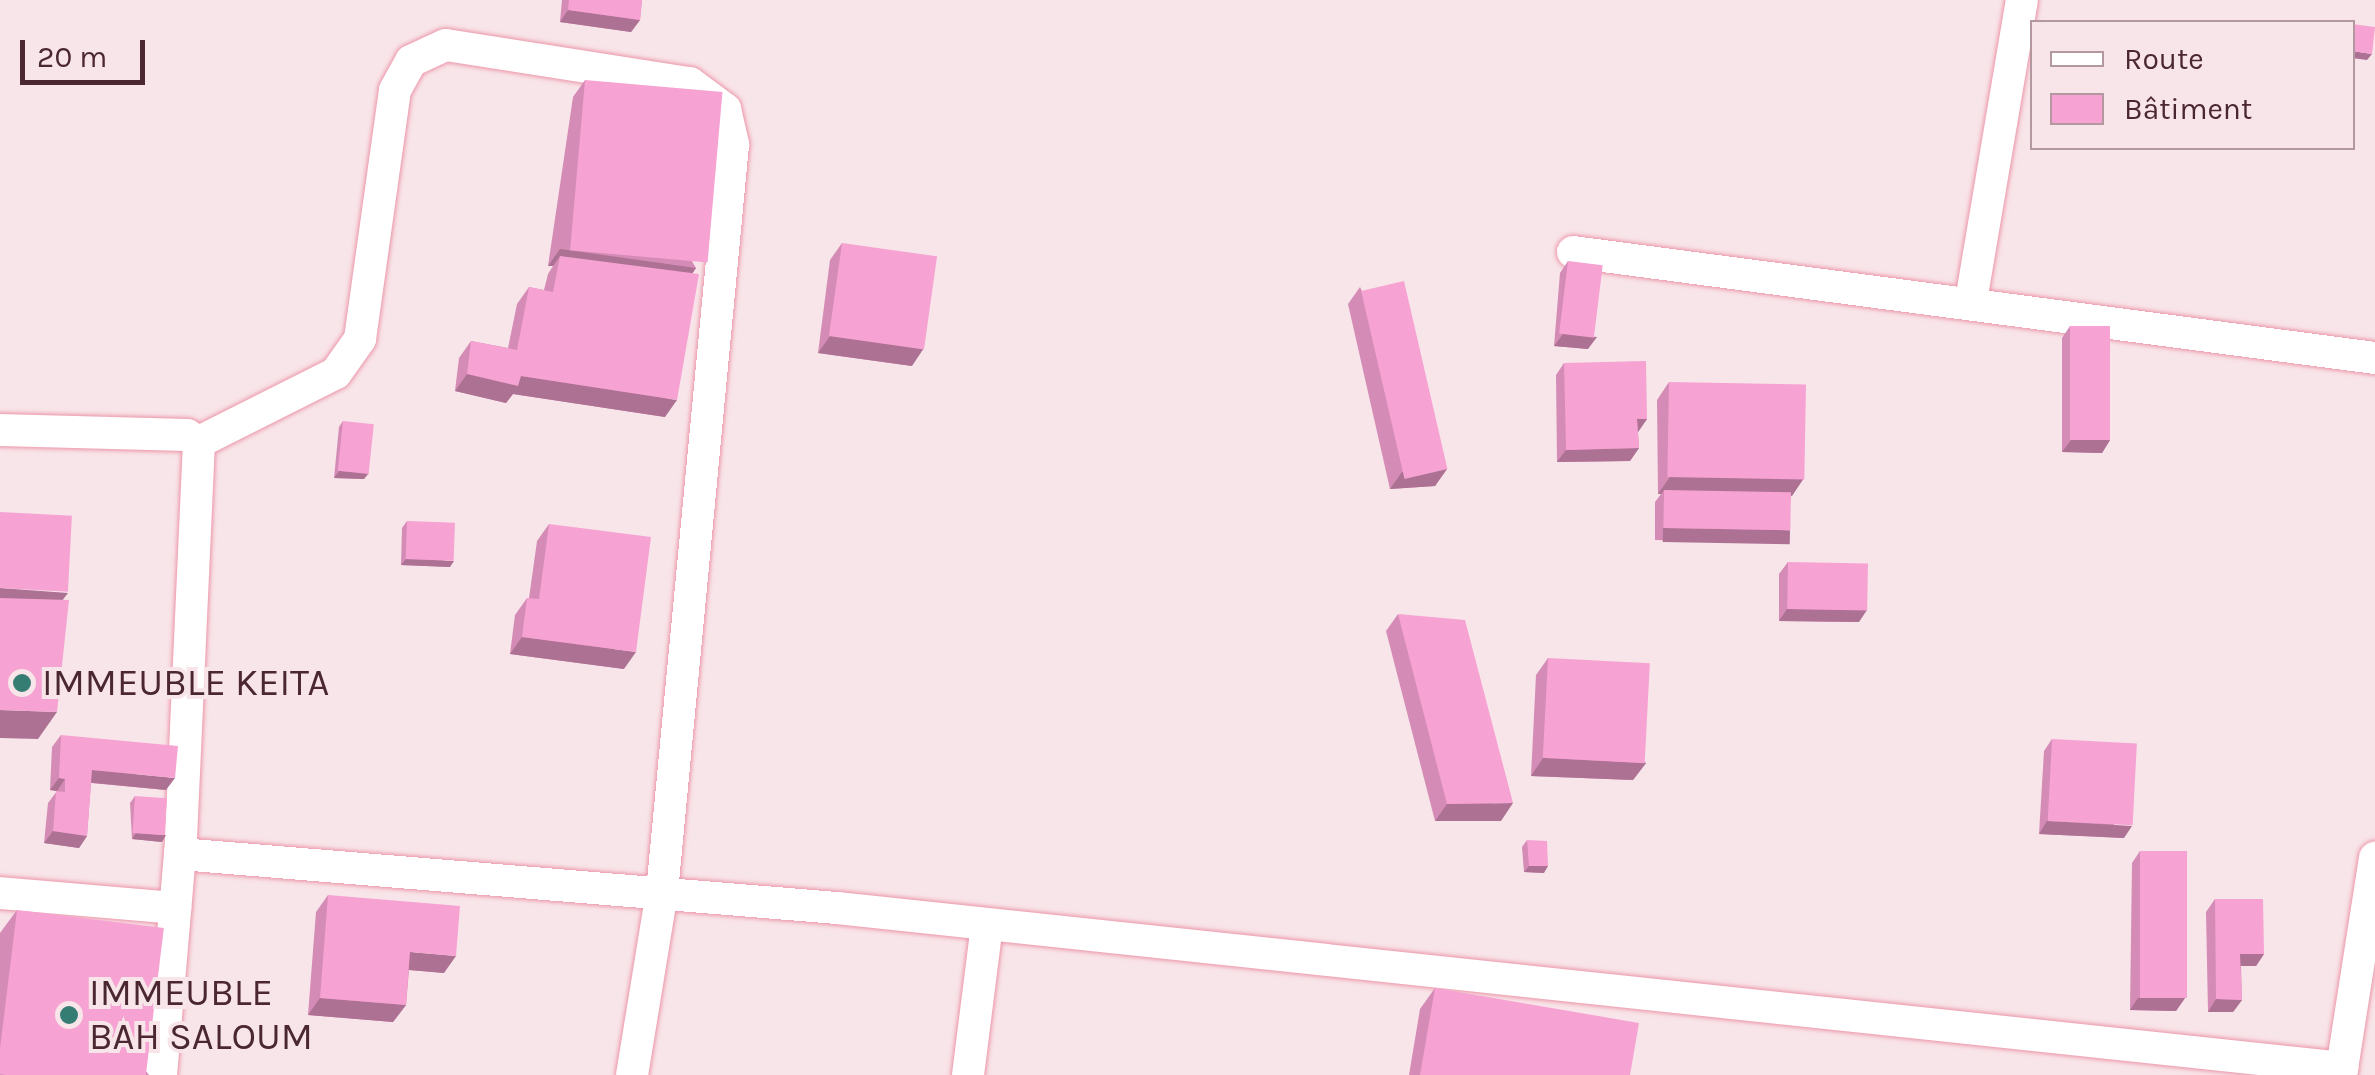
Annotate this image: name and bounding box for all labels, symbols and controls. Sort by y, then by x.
scale bar [25,20,150,82]
legend [2030,20,2355,150]
text: 20 m [37,39,107,75]
text: Route [2124,41,2204,77]
text: Bâtiment [2124,91,2252,127]
place label: IMMEUBLE KEITA [42,660,329,706]
marker: IMMEUBLE KEITA [11,672,33,694]
place label: IMMEUBLE BAH SALOUM [89,970,313,1060]
marker: IMMEUBLE BAH SALOUM [58,1004,80,1026]

